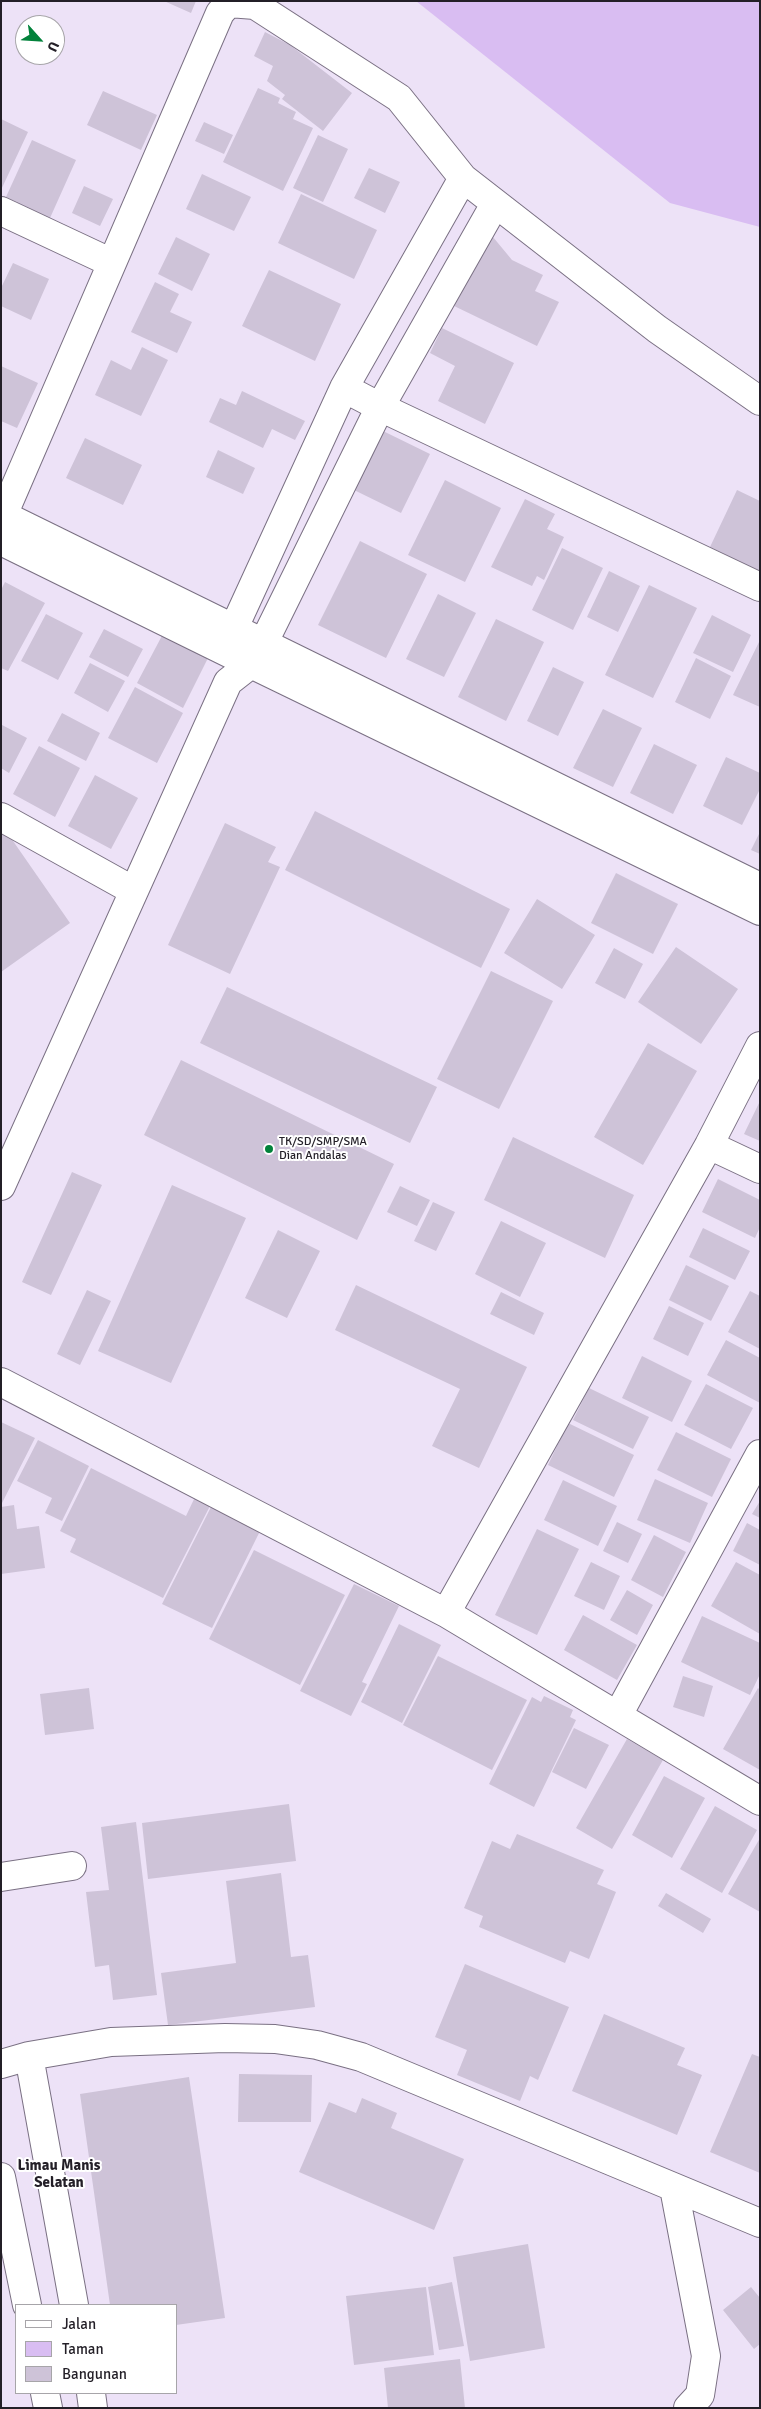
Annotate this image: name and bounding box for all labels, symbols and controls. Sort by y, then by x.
north arrow [15,15,65,65]
text: U [43,38,63,54]
place label: TK/SD/SMP/SMA Dian Andalas [279,1135,367,1163]
marker: TK/SD/SMP/SMA Dian Andalas [263,1143,275,1155]
district label: Limau Manis Selatan [18,2157,100,2192]
legend [15,2304,178,2394]
text: Jalan [62,2315,96,2333]
text: Taman [62,2340,104,2358]
text: Bangunan [62,2365,127,2383]

